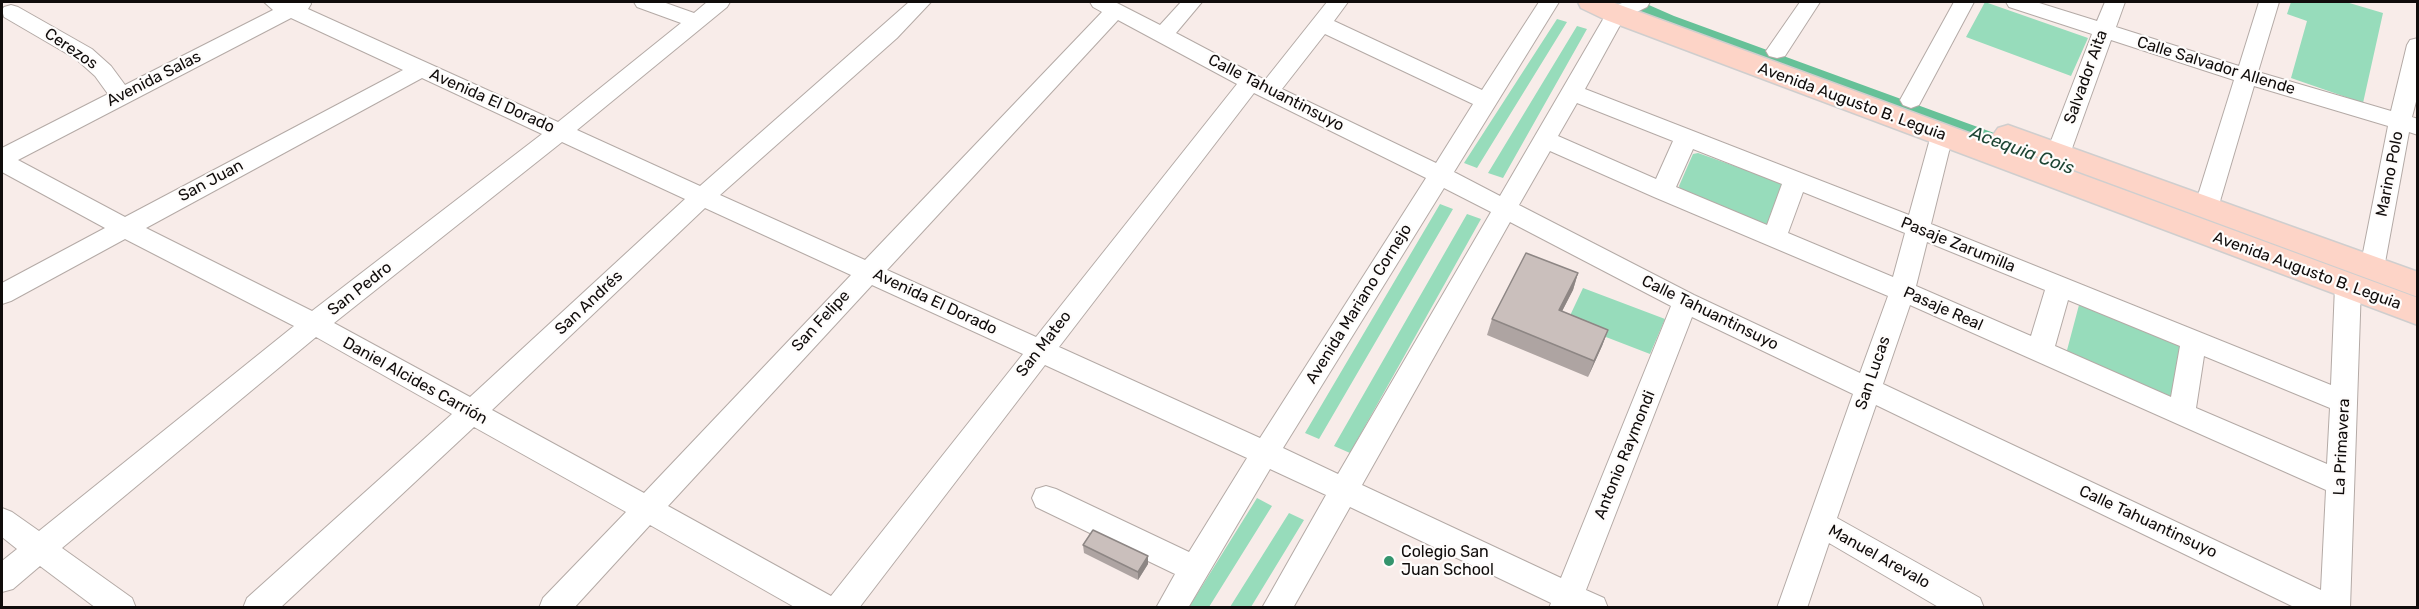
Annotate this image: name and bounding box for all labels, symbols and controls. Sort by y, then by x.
street label: Cerezos [41,24,101,74]
street label: Salvador Aita [2060,27,2112,127]
street label: Calle Salvador Allende [2135,33,2297,99]
street label: Avenida Salas [104,47,204,111]
street label: Calle Tahuantinsuyo [1205,50,1347,136]
street label: Avenida Augusto B. Leguia [1755,59,1949,145]
street label: Avenida El Dorado [427,65,557,137]
water label: Acequia Cois [1967,122,2077,180]
street label: Marino Polo [2372,130,2408,218]
street label: San Juan [175,156,247,206]
street label: Pasaje Zarumilla [1898,213,2018,277]
street label: Avenida Mariano Cornejo [1302,221,1416,387]
street label: Avenida Augusto B. Leguia [2210,228,2404,314]
street label: San Pedro [324,258,396,320]
street label: Avenida El Dorado [870,265,1000,339]
street label: San Andrés [551,267,627,339]
street label: Calle Tahuantinsuyo [1638,272,1782,354]
street label: Pasaje Real [1900,283,1986,335]
street label: San Felipe [788,286,854,356]
street label: San Mateo [1012,307,1076,381]
street label: Daniel Alcides Carrión [339,333,491,429]
street label: San Lucas [1851,334,1895,412]
street label: Antonio Raymondi [1590,388,1660,522]
street label: La Primavera [2330,398,2354,496]
street label: Calle Tahuantinsuyo [2076,482,2220,562]
street label: Manuel Arevalo [1825,521,1933,593]
place label: Colegio San Juan School [1401,542,1494,580]
marker: Colegio San Juan School [1382,554,1396,568]

